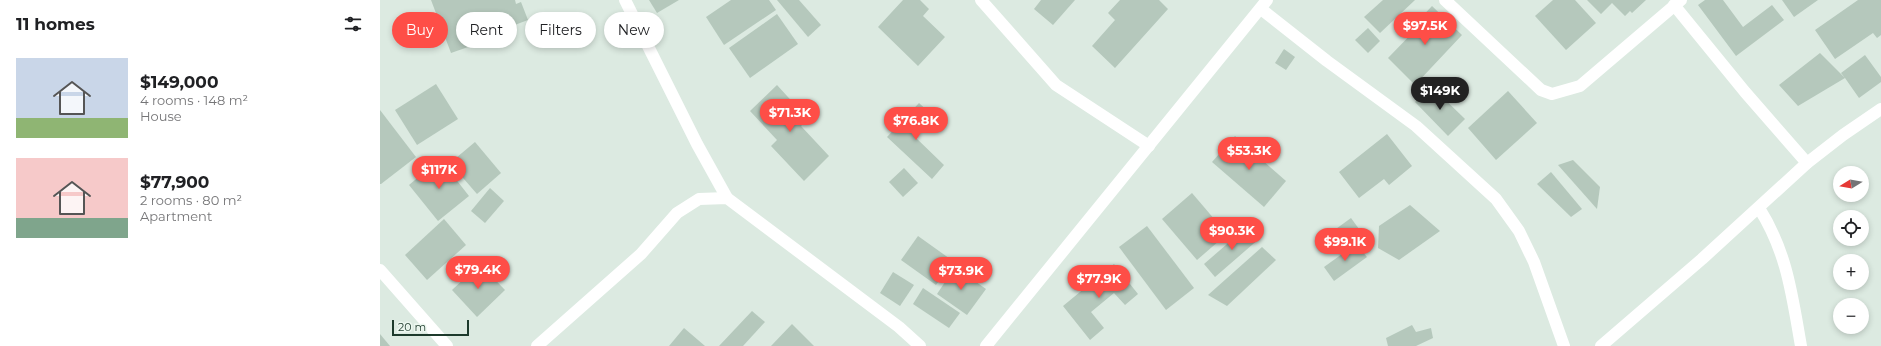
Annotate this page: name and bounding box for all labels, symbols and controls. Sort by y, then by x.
chip: Buy [392,12,448,48]
chip: Rent [456,12,517,48]
chip: Filters [525,12,596,48]
chip: New [604,12,664,48]
pin: $97.5K [1392,12,1458,46]
icon: filters [342,13,364,35]
text: 11 homes [16,14,95,34]
text: $97.5K [1403,17,1447,33]
text: $149,000 [140,72,218,92]
icon: home [48,74,96,122]
pin: $149K [1412,77,1468,111]
text: $149K [1420,82,1460,98]
text: 4 rooms · 148 m² [140,92,248,108]
pin: $71.3K [757,99,823,133]
text: $71.3K [769,104,811,120]
pin: $76.8K [883,107,949,141]
text: House [140,108,182,124]
text: $76.8K [893,112,939,128]
pin: $53.3K [1216,137,1282,171]
text: $53.3K [1227,142,1271,158]
pin: $117K [411,156,467,190]
text: $117K [421,161,457,177]
north arrow [1833,166,1869,202]
map controls [1833,166,1869,334]
text: $77,900 [140,172,209,192]
icon: home [48,174,96,222]
text: 2 rooms · 80 m² [140,192,242,208]
text: Apartment [140,208,212,224]
button: locate [1833,210,1869,246]
pin: $90.3K [1199,217,1265,251]
text: $90.3K [1209,222,1255,238]
pin: $99.1K [1312,228,1378,262]
text: $99.1K [1324,233,1366,249]
button: + [1833,254,1869,290]
pin: $79.4K [445,256,511,290]
pin: $73.9K [928,257,994,291]
text: $79.4K [455,261,501,277]
text: $73.9K [938,262,984,278]
pin: $77.9K [1066,265,1132,299]
text: $77.9K [1077,270,1121,286]
button: − [1833,298,1869,334]
scale bar [392,318,469,337]
text: 20 m [398,320,426,334]

